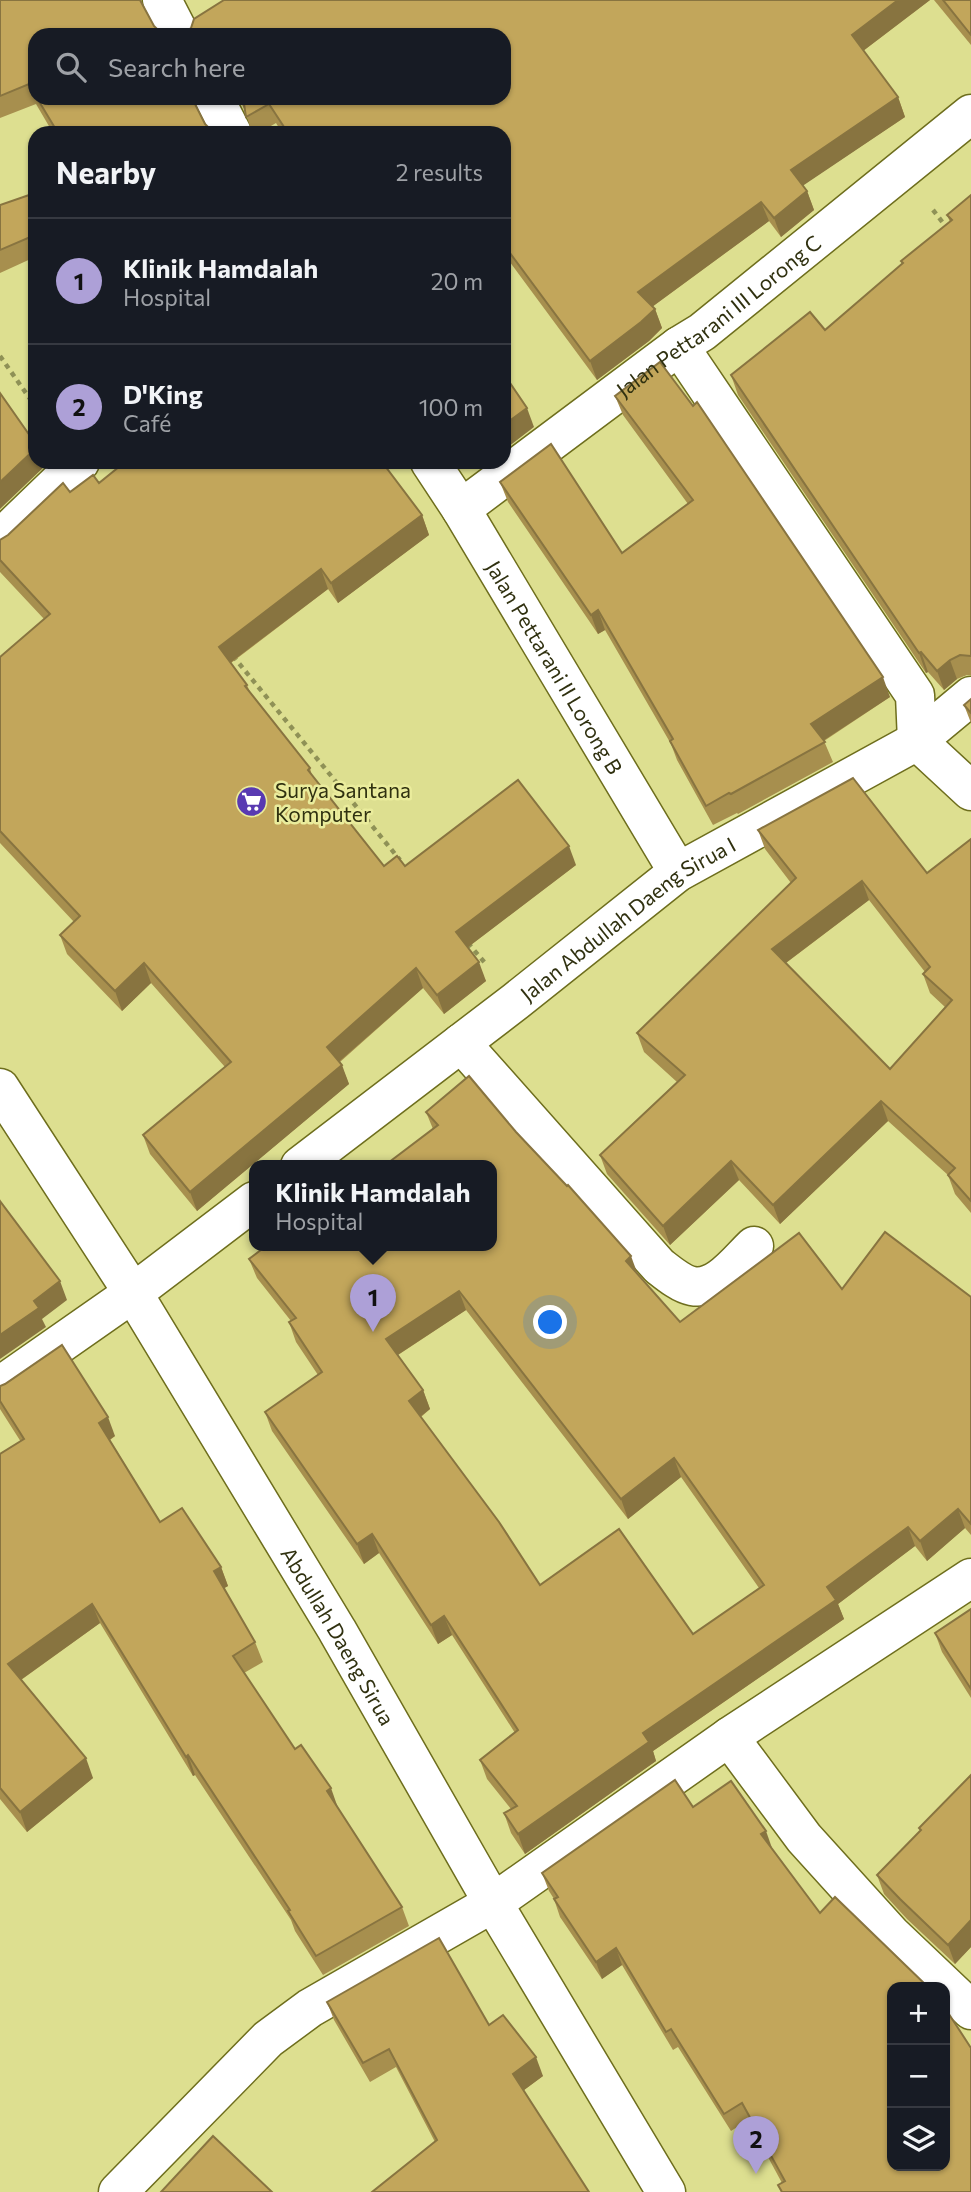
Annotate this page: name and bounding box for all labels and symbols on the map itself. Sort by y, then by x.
street label: Jalan Pettarani III Lorong C [611,229,825,401]
street label: Jalan Pettarani II Lorong B [482,555,629,778]
place label: Surya Santana Komputer [275,777,411,826]
supermarket icon: Surya Santana Komputer [235,784,269,818]
street label: Jalan Abdullah Daeng Sirua I [515,831,739,1006]
pin: 1 [350,1274,396,1332]
your location [533,1305,567,1339]
street label: Abdullah Daeng Sirua [277,1542,401,1729]
pin: 2 [733,2116,779,2174]

